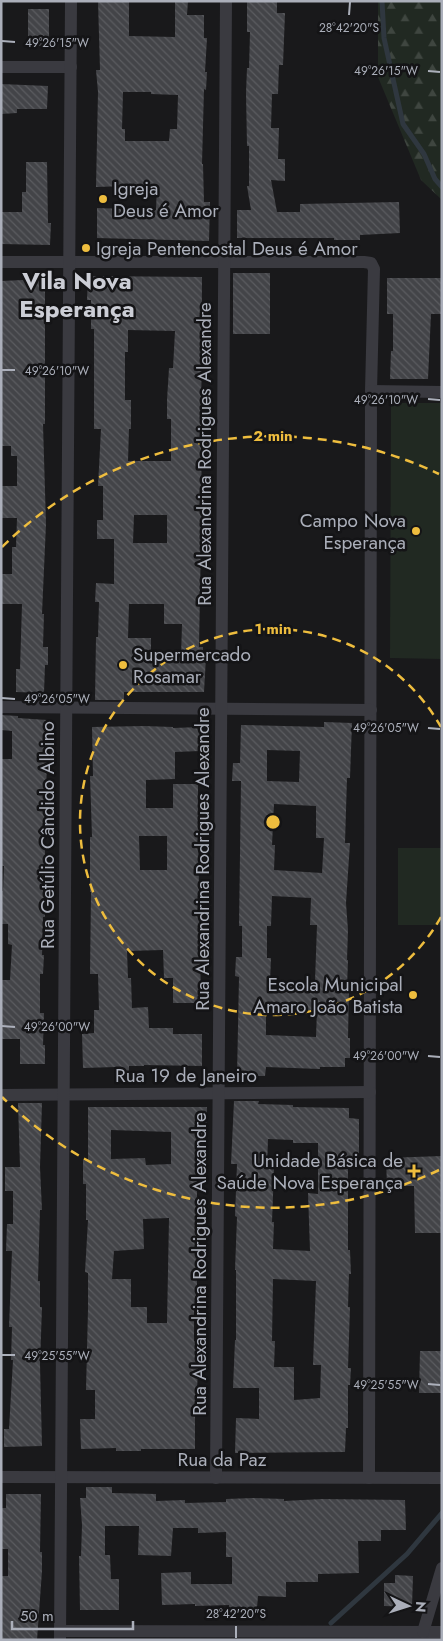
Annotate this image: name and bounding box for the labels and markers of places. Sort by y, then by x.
place label: Igreja Deus é Amor [113,175,219,224]
marker: Igreja Deus é Amor [97,193,109,205]
place label: Igreja Pentencostal Deus é Amor [96,235,358,262]
marker: Igreja Pentencostal Deus é Amor [80,242,92,254]
place label: Campo Nova Esperança [300,507,406,556]
marker: Campo Nova Esperança [410,525,422,537]
place label: Supermercado Rosamar [133,641,251,690]
marker: Supermercado Rosamar [117,659,129,671]
centre of rings [264,813,282,831]
place label: Escola Municipal Amaro João Batista [253,971,403,1020]
marker: Escola Municipal Amaro João Batista [407,989,419,1001]
place label: Unidade Básica de Saúde Nova Esperança [217,1147,403,1196]
marker: Unidade Básica de Saúde Nova Esperança [407,1164,421,1178]

